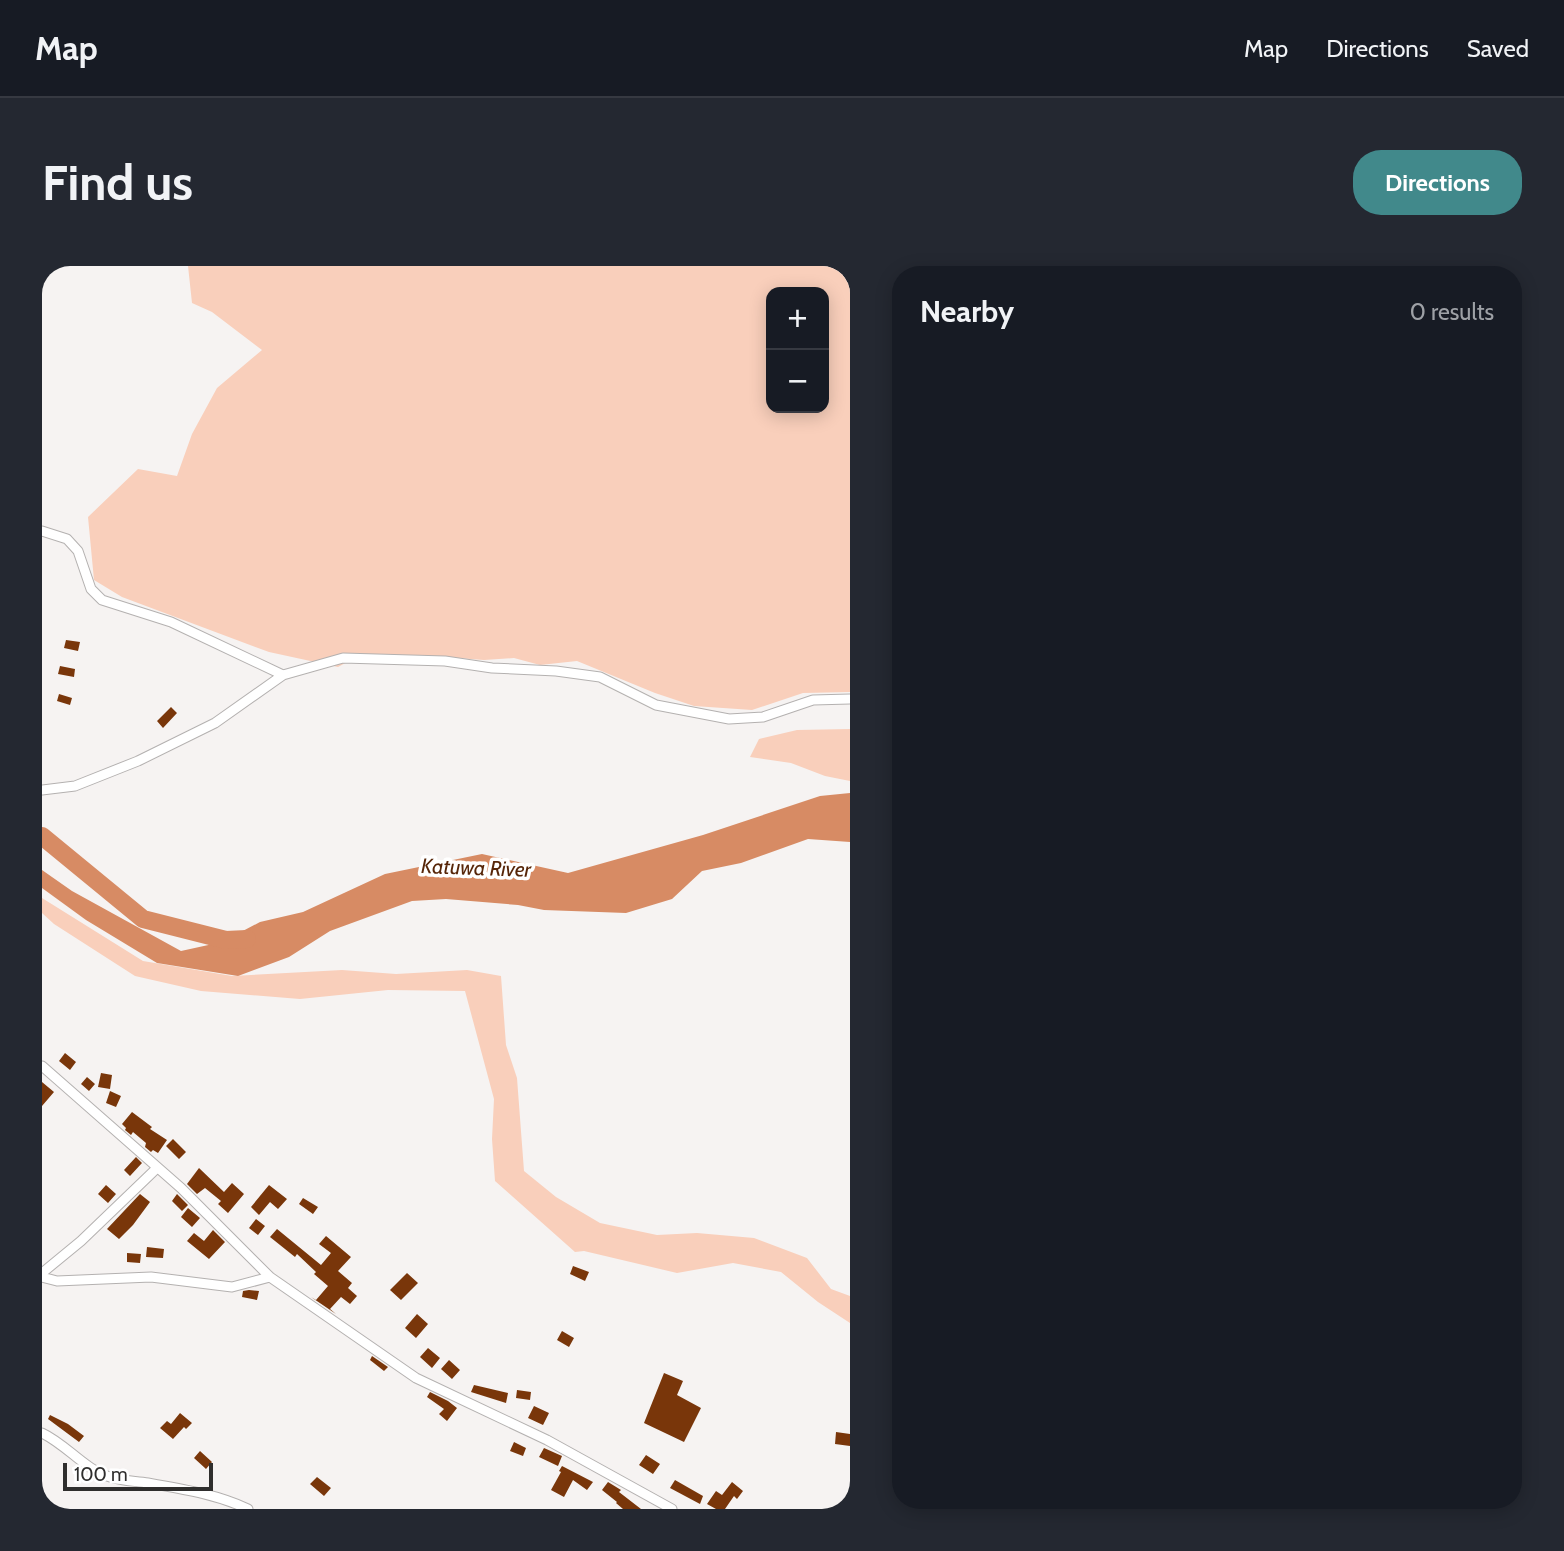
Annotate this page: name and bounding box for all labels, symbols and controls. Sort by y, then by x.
text: Map [35,28,98,68]
text: Map [1244,34,1288,63]
text: Directions [1326,34,1429,63]
text: Saved [1467,34,1529,63]
button: Directions [1353,150,1522,215]
text: Find us [42,153,193,212]
map controls [766,287,829,413]
button: + [766,287,829,350]
text: Nearby [920,293,1014,330]
text: 0 results [1410,298,1494,326]
button: − [766,350,829,413]
water label: Katuwa River [421,853,533,882]
scale bar [63,1460,214,1492]
text: 100 m [74,1463,128,1486]

